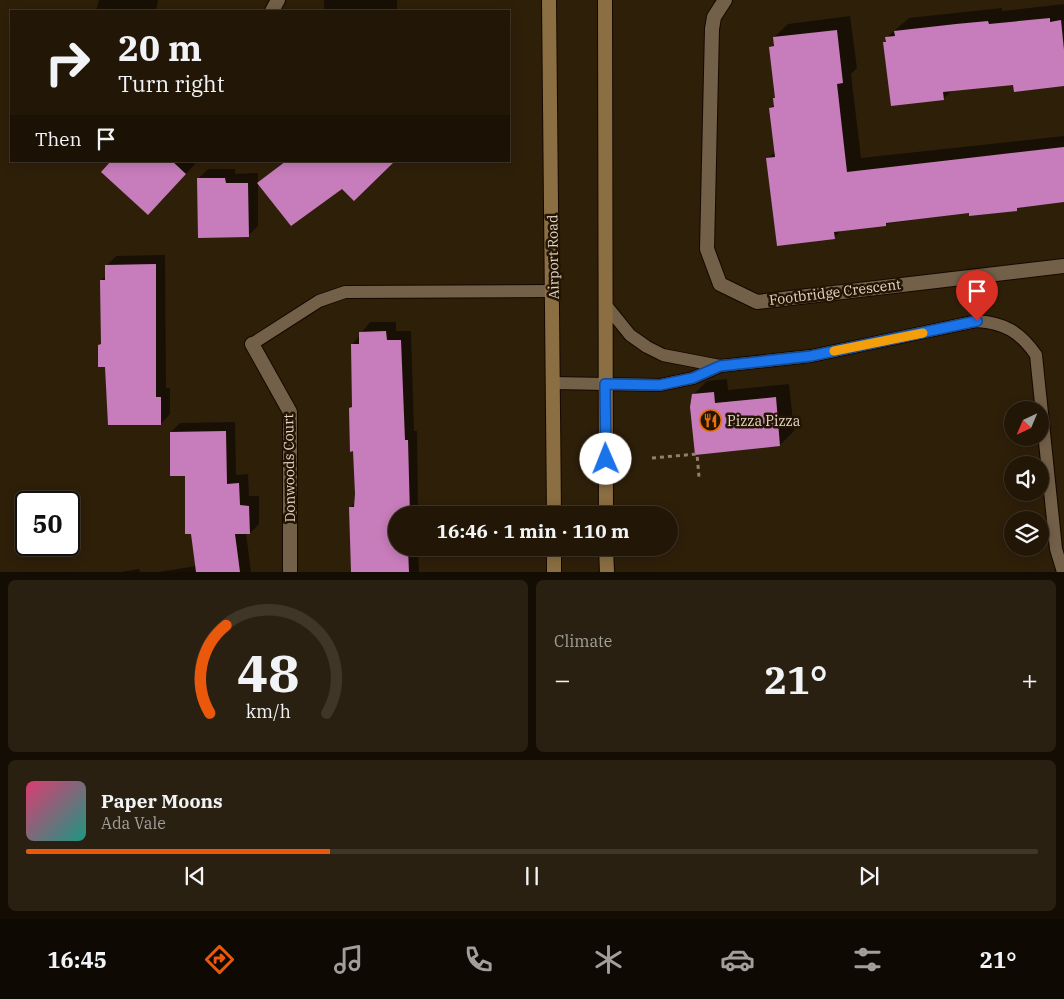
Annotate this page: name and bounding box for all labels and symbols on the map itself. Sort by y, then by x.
street label: Airport Road [543,214,563,300]
pin [956,270,998,321]
street label: Footbridge Crescent [768,275,902,309]
north arrow [1004,401,1049,446]
restaurant icon: Pizza Pizza [699,409,723,433]
place label: Pizza Pizza [727,412,801,430]
street label: Donwoods Court [279,413,299,523]
position arrow [579,432,631,484]
speed limit sign: 50 [15,491,80,556]

